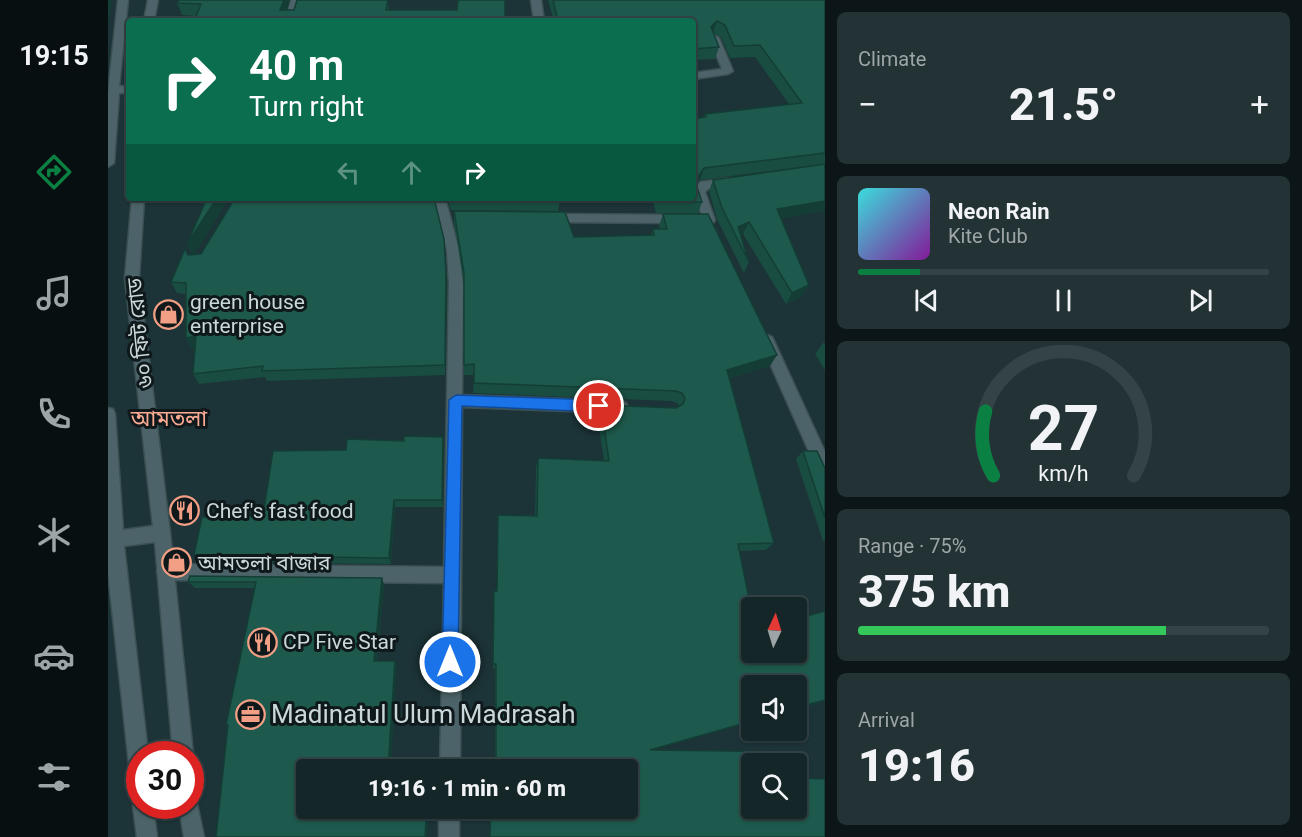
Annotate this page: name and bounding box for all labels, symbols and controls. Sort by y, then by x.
text: 19:15 [19,40,89,72]
text: 40 m [249,41,344,90]
icon: right [150,42,228,120]
text: Climate [858,47,926,71]
text: 21.5° [1009,78,1118,131]
text: − [858,85,877,124]
text: + [1250,85,1269,124]
text: Turn right [249,91,364,123]
icon: directions [33,151,75,193]
icon: left [332,156,365,189]
icon: ahead [395,156,428,189]
icon: right [458,156,491,189]
text: Neon Rain [948,199,1050,224]
text: Kite Club [948,224,1028,248]
icon: music [33,272,75,314]
street label: ৬০ ফিট রোড [122,276,158,389]
icon: previous [910,284,943,317]
icon: pause [1047,284,1080,317]
icon: next [1184,284,1217,317]
place label: green house enterprise [190,290,305,338]
shop icon: green house enterprise [153,298,185,330]
pin [573,380,624,431]
icon: arrive [582,389,615,422]
text: 27 [1028,392,1099,465]
icon: phone [33,393,75,435]
district label: আমতলা [130,406,208,431]
text: km/h [1038,461,1089,486]
restaurant icon: Chef's fast food [169,495,201,527]
place label: Chef's fast food [206,499,353,523]
icon: climate [33,514,75,556]
text: Range · 75% [858,534,966,558]
shop icon: আমতলা বাজার [161,547,193,579]
place label: আমতলা বাজার [197,551,331,575]
text: 375 km [858,565,1010,618]
north arrow [741,597,807,663]
map controls [741,597,807,819]
restaurant icon: CP Five Star [246,626,278,658]
place label: CP Five Star [283,630,396,654]
position arrow [418,630,482,694]
icon: car [33,635,75,677]
button: sound [741,675,807,741]
office icon: Madinatul Ulum Madrasah [234,698,266,730]
place label: Madinatul Ulum Madrasah [271,699,576,729]
text: Arrival [858,708,915,732]
text: 19:16 [858,739,975,792]
speed limit sign: 30 [126,741,204,819]
button: search [741,753,807,819]
icon: filters [33,756,75,798]
text: 19:16 · 1 min · 60 m [368,776,566,801]

